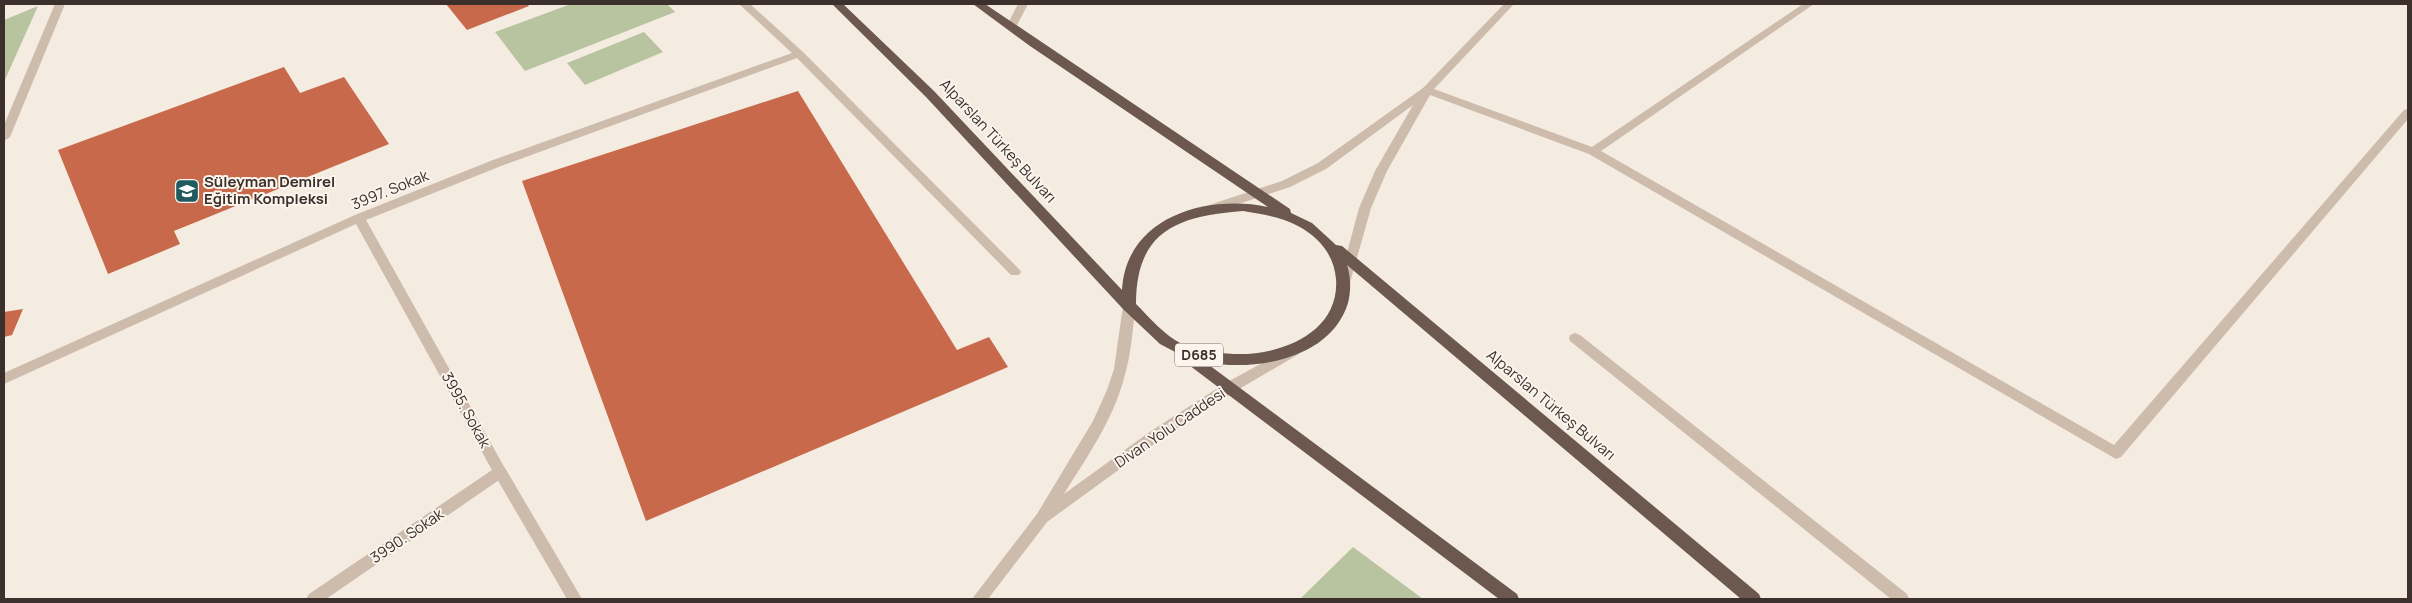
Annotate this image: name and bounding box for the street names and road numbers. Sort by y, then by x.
street label: Alparslan Türkeş Bulvarı [935,74,1061,207]
street label: 3997. Sokak [348,164,432,215]
road number: D685 [1175,344,1223,366]
street label: Alparslan Türkeş Bulvarı [1482,344,1620,465]
street label: 3995. Sokak [437,368,496,452]
street label: Divan Yolu Caddesi [1110,383,1229,472]
street label: 3990. Sokak [366,503,448,568]

